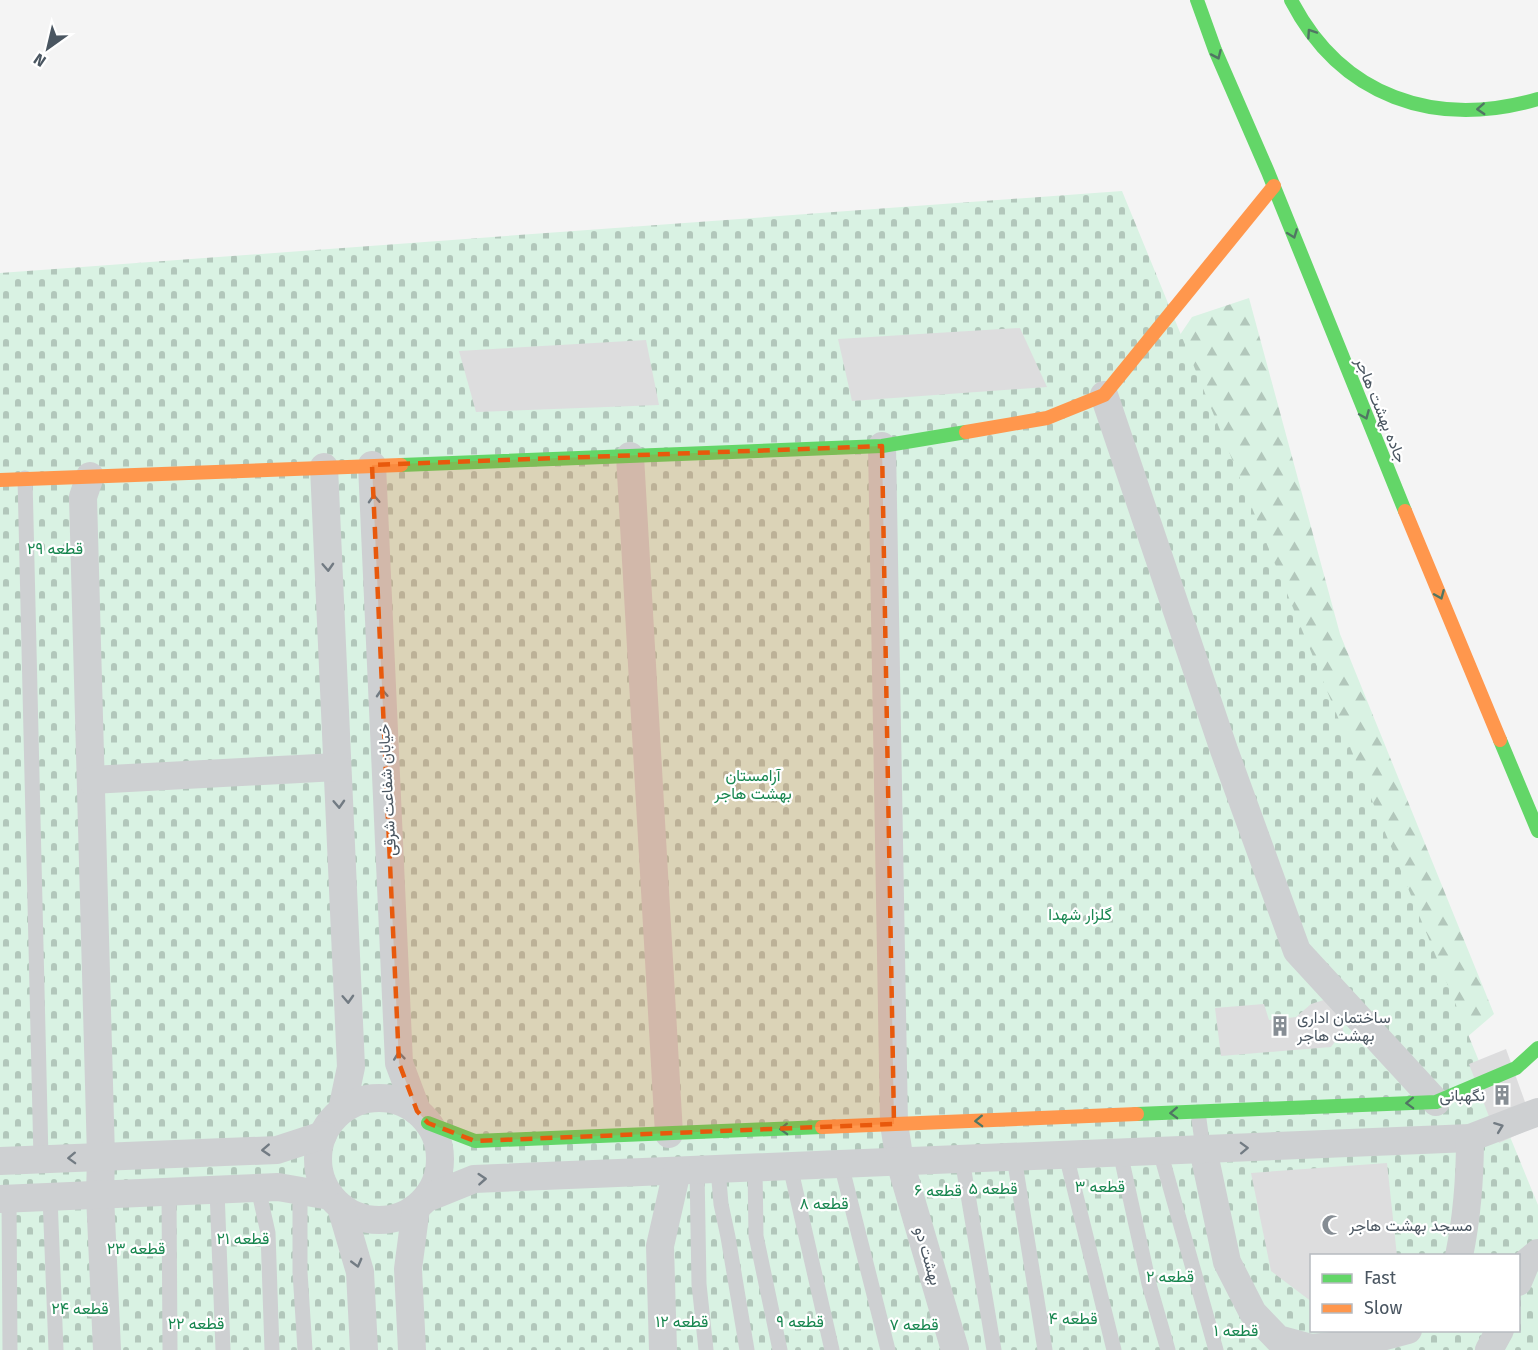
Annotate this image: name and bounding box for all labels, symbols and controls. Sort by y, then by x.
north arrow [18,18,78,78]
one-way arrow [1307,28,1318,39]
text: N [30,49,50,71]
one-way arrow [1209,49,1221,60]
one-way arrow [1476,103,1485,116]
one-way arrow [1286,228,1298,239]
street label: جاده بهشت هاجر [1350,354,1411,466]
one-way arrow [1358,409,1370,420]
one-way arrow [367,494,380,503]
park label: قطعه ۲۹ [27,539,83,558]
one-way arrow [322,563,335,572]
one-way arrow [1433,589,1445,600]
one-way arrow [376,689,389,698]
street label: خیابان شفاعت شرقی [374,723,401,857]
park label: آرامستان بهشت هاجر [713,766,792,804]
one-way arrow [333,800,345,809]
park label: گلزار شهدا [1048,905,1112,925]
one-way arrow [341,995,354,1004]
place label: ساختمان اداری بهشت هاجر [1296,1008,1391,1046]
building icon: ساختمان اداری بهشت هاجر [1268,1014,1292,1038]
one-way arrow [393,1051,406,1061]
building icon: نگهبانی [1490,1083,1514,1107]
place label: نگهبانی [1440,1086,1485,1106]
one-way arrow [1406,1097,1415,1109]
one-way arrow [1169,1106,1178,1119]
one-way arrow [974,1114,983,1127]
one-way arrow [1494,1121,1504,1134]
one-way arrow [779,1122,788,1135]
one-way arrow [1239,1141,1248,1154]
one-way arrow [262,1144,271,1157]
one-way arrow [67,1152,76,1164]
one-way arrow [478,1173,487,1186]
park label: قطعه ۳ [1075,1177,1125,1196]
park label: قطعه ۵ [968,1179,1018,1198]
park label: قطعه ۶ [914,1181,962,1200]
park label: قطعه ۸ [799,1194,849,1213]
mosque icon: مسجد بهشت هاجر [1320,1213,1344,1237]
place label: مسجد بهشت هاجر [1348,1216,1472,1236]
street label: بهشت دو [910,1225,945,1288]
park label: قطعه ۲۱ [217,1229,269,1248]
park label: قطعه ۲۳ [107,1239,165,1258]
legend [1310,1254,1520,1332]
one-way arrow [350,1258,363,1268]
park label: قطعه ۲ [1146,1267,1194,1286]
text: Fast [1364,1267,1397,1289]
text: Slow [1364,1297,1403,1319]
park label: قطعه ۲۴ [51,1299,109,1318]
park label: قطعه ۴ [1049,1309,1097,1328]
park label: قطعه ۱۲ [656,1312,708,1331]
park label: قطعه ۹ [776,1312,824,1331]
park label: قطعه ۲۲ [168,1314,224,1333]
park label: قطعه ۷ [889,1315,939,1334]
park label: قطعه ۱ [1214,1321,1258,1340]

